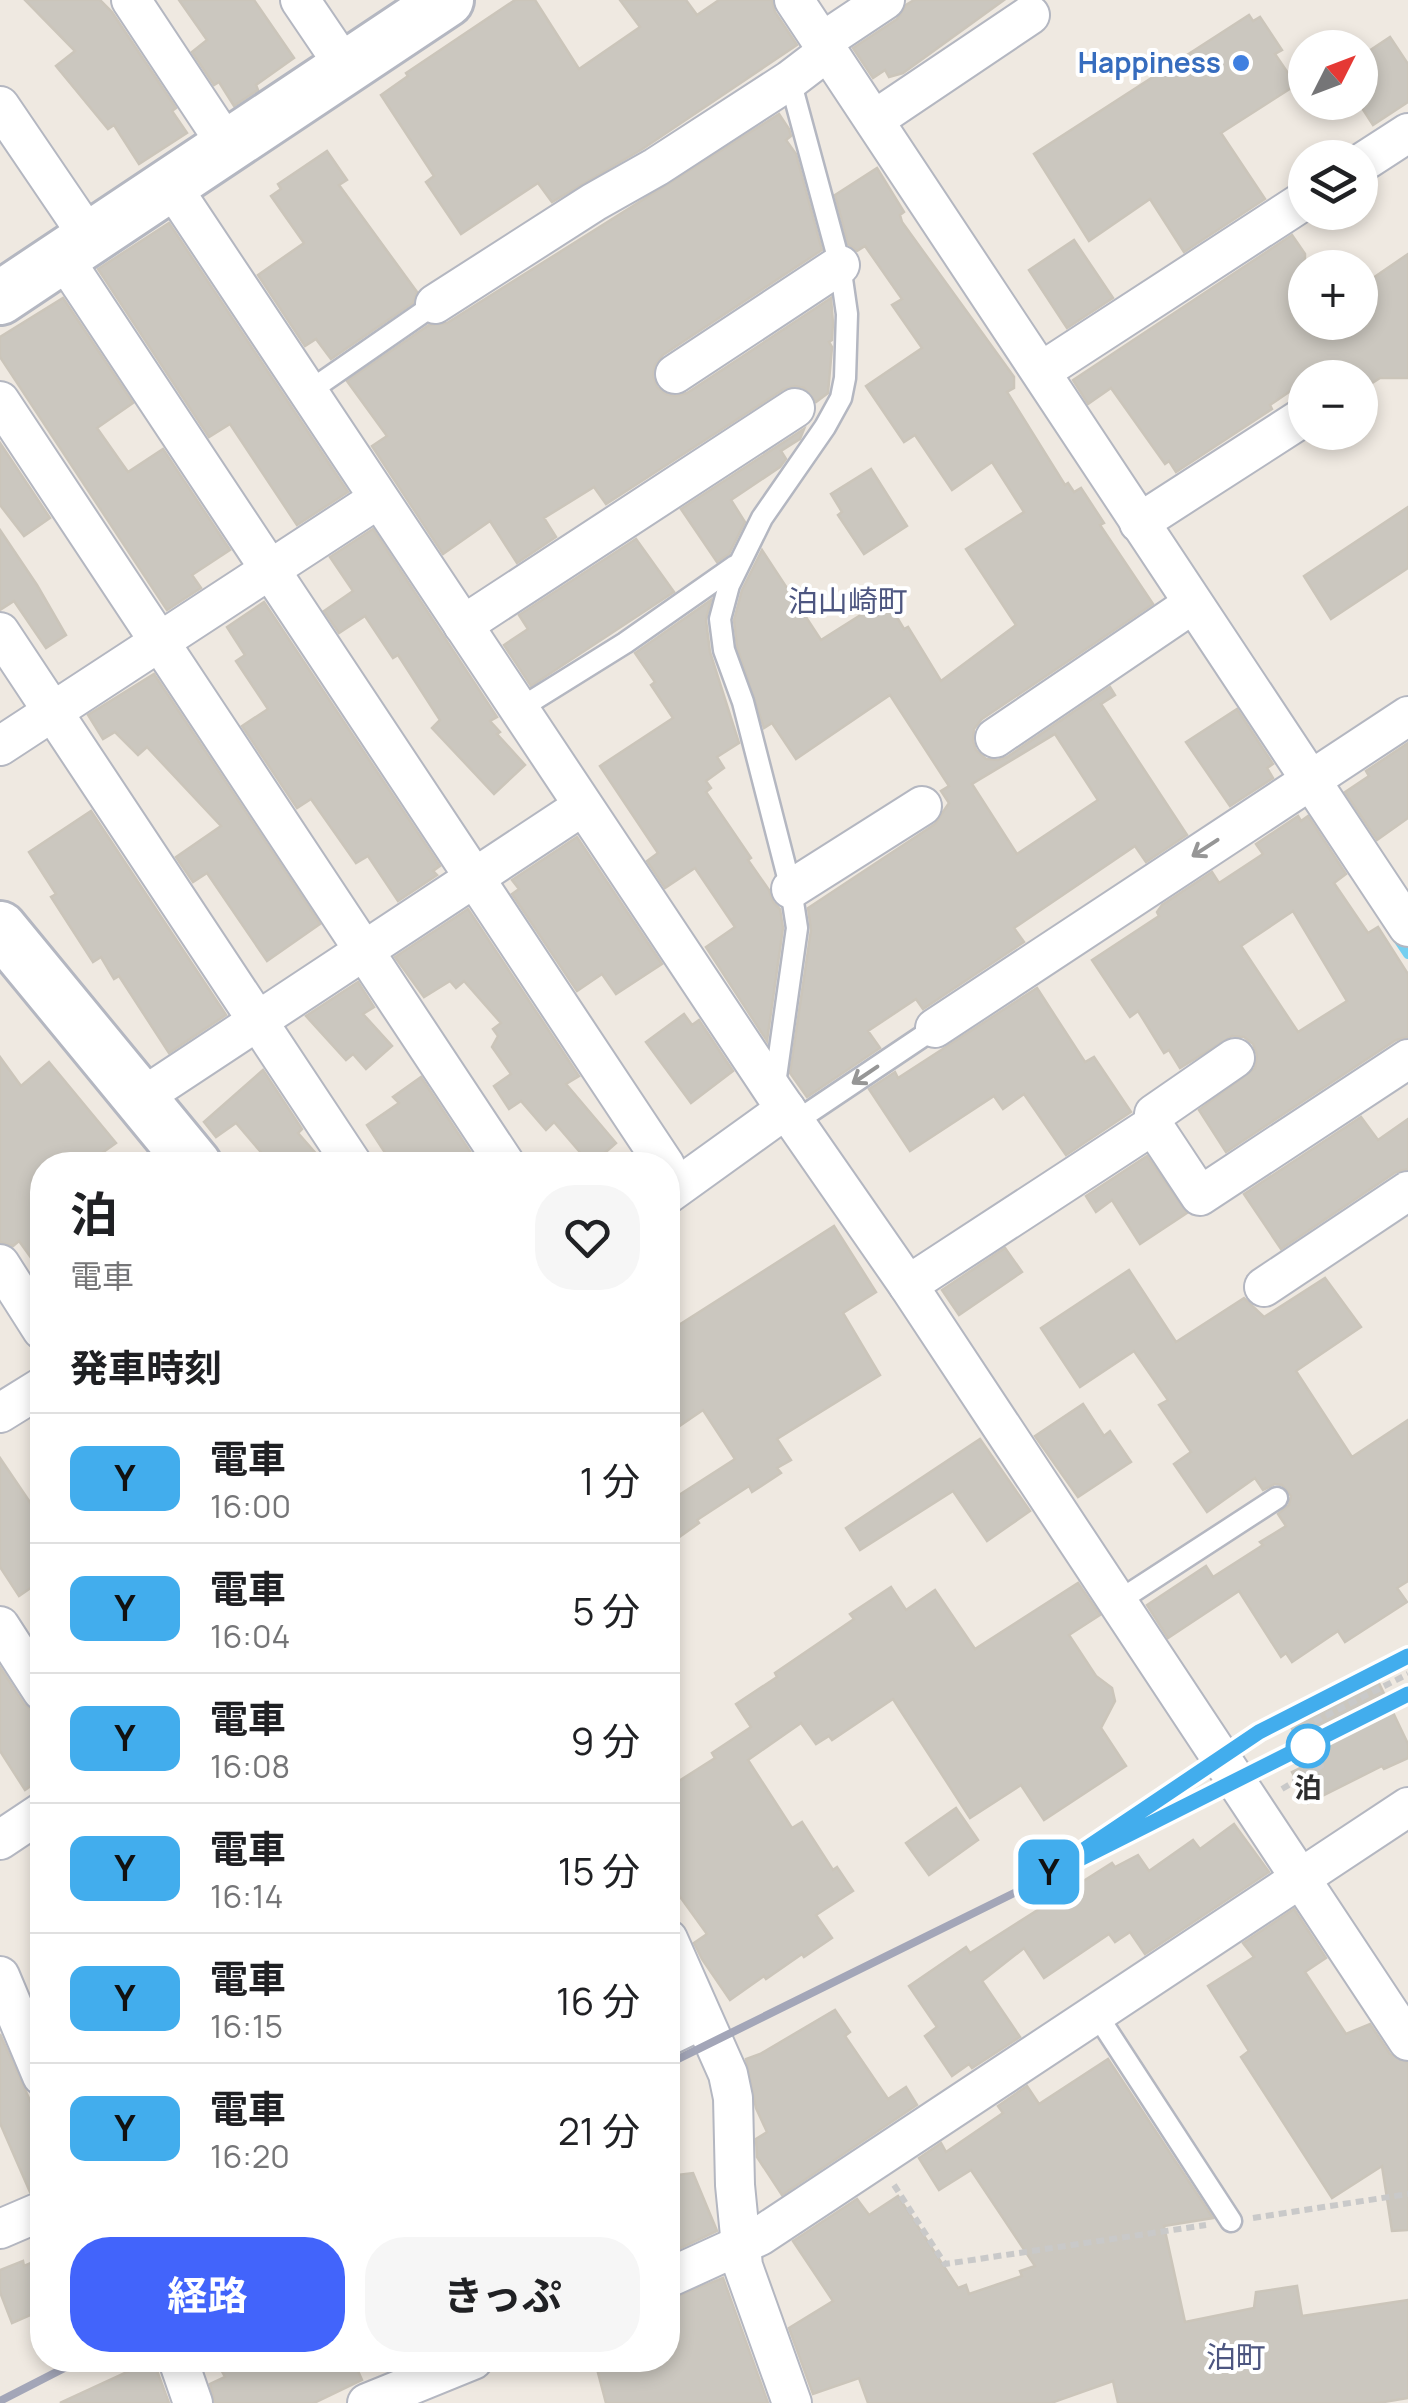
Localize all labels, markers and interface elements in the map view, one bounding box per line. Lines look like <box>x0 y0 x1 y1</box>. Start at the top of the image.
north arrow <box>1288 30 1378 120</box>
map controls <box>1288 30 1378 450</box>
place label: Happiness <box>1078 43 1221 81</box>
marker: Happiness <box>1230 52 1252 74</box>
button: layers <box>1288 140 1378 230</box>
button: + <box>1288 250 1378 340</box>
button: − <box>1288 360 1378 450</box>
district label: 泊山崎町 <box>788 580 908 621</box>
one-way arrow <box>1192 838 1220 859</box>
one-way arrow <box>852 1064 880 1085</box>
text: 泊 <box>70 1181 118 1246</box>
button: heart <box>535 1185 640 1290</box>
text: 電車 <box>70 1254 134 1298</box>
text: 発車時刻 <box>70 1341 222 1393</box>
text: 電車 <box>210 1432 286 1484</box>
text: Y <box>114 1454 136 1502</box>
text: 1 分 <box>580 1454 640 1506</box>
text: 16:00 <box>210 1484 291 1528</box>
text: 電車 <box>210 1562 286 1614</box>
text: Y <box>114 1584 136 1632</box>
text: 5 分 <box>572 1584 640 1636</box>
text: 16:04 <box>210 1614 290 1658</box>
text: 電車 <box>210 1692 286 1744</box>
text: Y <box>114 1714 136 1762</box>
text: 9 分 <box>571 1714 640 1766</box>
marker: 泊 <box>1287 1725 1329 1767</box>
text: 16:08 <box>210 1744 290 1788</box>
place label: 泊 <box>1294 1768 1322 1806</box>
text: 電車 <box>210 1822 286 1874</box>
line badge: Y <box>1016 1840 1082 1904</box>
text: Y <box>114 1844 136 1892</box>
text: 15 分 <box>558 1844 640 1896</box>
text: Y <box>1038 1848 1060 1896</box>
text: 16:14 <box>210 1874 283 1918</box>
text: 電車 <box>210 1952 286 2004</box>
text: Y <box>114 1974 136 2022</box>
text: 16 分 <box>556 1974 640 2026</box>
text: 16:15 <box>210 2004 283 2048</box>
text: 電車 <box>210 2082 286 2134</box>
text: Y <box>114 2104 136 2152</box>
text: 21 分 <box>558 2104 640 2156</box>
text: 16:20 <box>210 2134 290 2178</box>
button: 経路 <box>70 2237 345 2352</box>
button: きっぷ <box>365 2237 640 2352</box>
district label: 泊町 <box>1206 2336 1266 2377</box>

